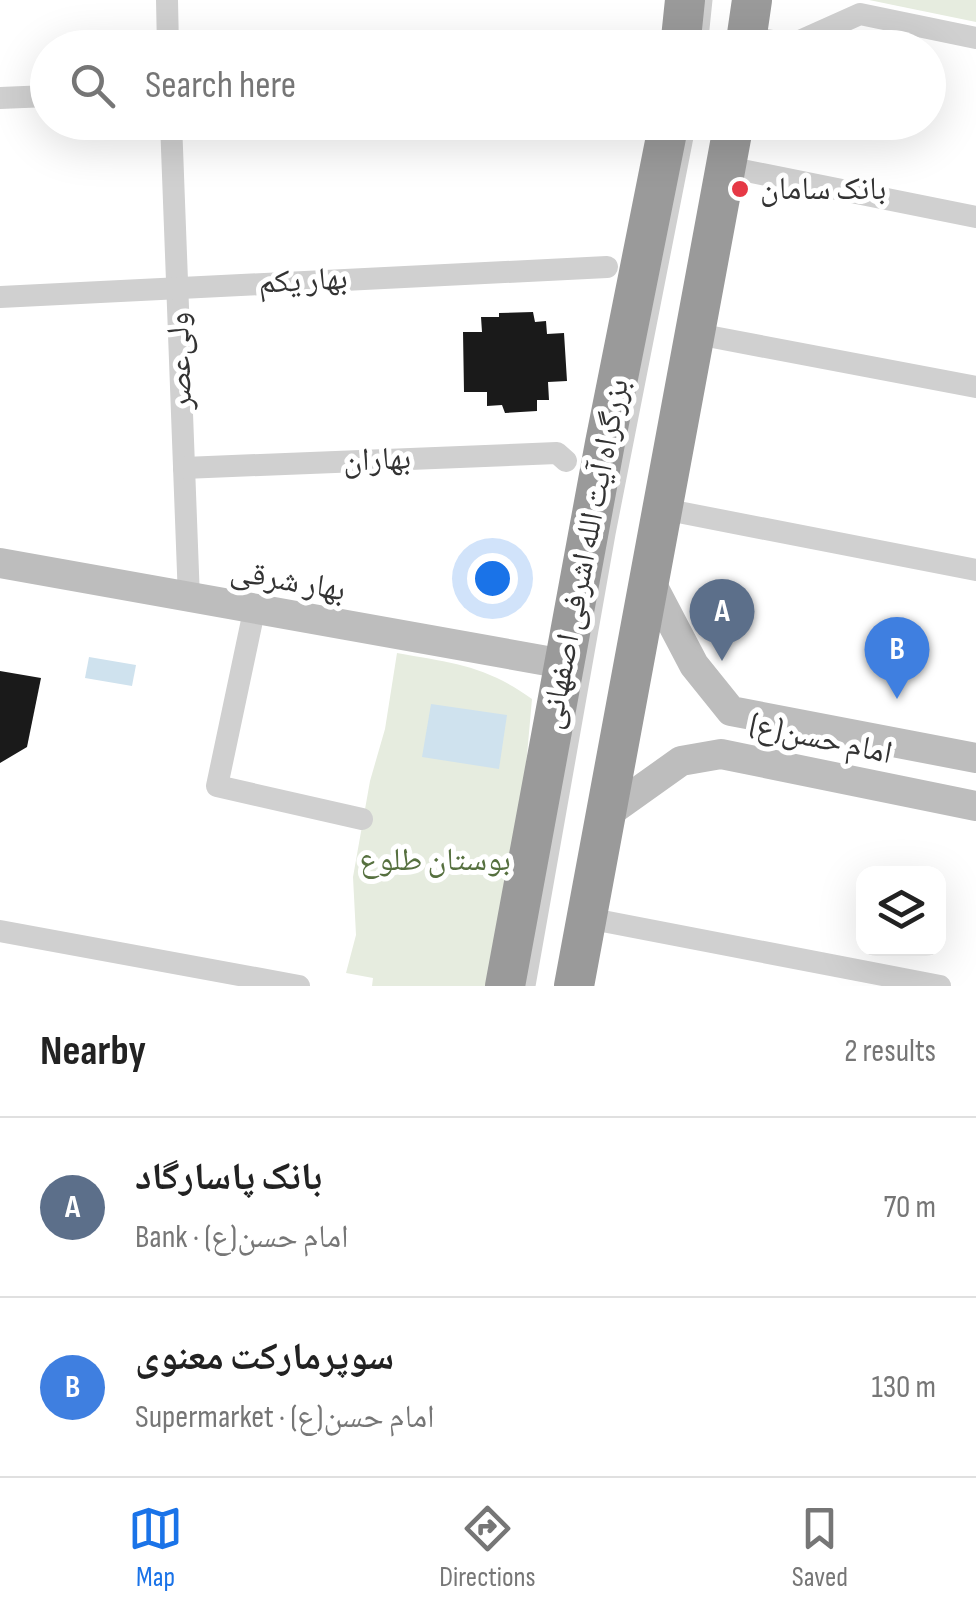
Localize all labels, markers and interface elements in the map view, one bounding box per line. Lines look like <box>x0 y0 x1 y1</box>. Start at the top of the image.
search box <box>30 30 946 140</box>
icon: search <box>65 58 120 113</box>
text: Search here <box>145 63 296 108</box>
place label: بانک سامان <box>760 170 886 209</box>
marker: بانک سامان <box>729 178 751 200</box>
street label: بهار یکم <box>257 259 349 303</box>
street label: ولی‌عصر <box>159 311 201 412</box>
street label: بزرگراه آیت الله اشرفی اصفهانی <box>532 376 638 732</box>
street label: بهاران <box>342 439 412 481</box>
street label: بهار شرقی <box>228 552 348 610</box>
your location <box>467 553 518 604</box>
pin: A <box>690 578 754 661</box>
pin: B <box>864 616 930 699</box>
street label: امام حسن(ع) <box>746 705 896 773</box>
park label: بوستان طلوع <box>359 841 511 880</box>
map controls <box>856 866 946 956</box>
button: layers <box>856 866 946 956</box>
text: Nearby <box>40 1026 146 1077</box>
text: 2 results <box>844 1032 936 1071</box>
text: بانک پاسارگاد <box>135 1155 322 1200</box>
text: A <box>65 1188 80 1227</box>
text: 70 m <box>883 1188 936 1227</box>
text: Bank · امام حسن(ع) <box>135 1218 349 1257</box>
text: سوپرمارکت معنوی <box>135 1335 394 1380</box>
text: B <box>65 1368 80 1407</box>
text: 130 m <box>871 1368 936 1407</box>
text: Supermarket · امام حسن(ع) <box>135 1398 435 1437</box>
tab: Map <box>128 1501 183 1594</box>
tab: Directions <box>439 1501 536 1594</box>
tab: Saved <box>792 1501 848 1594</box>

